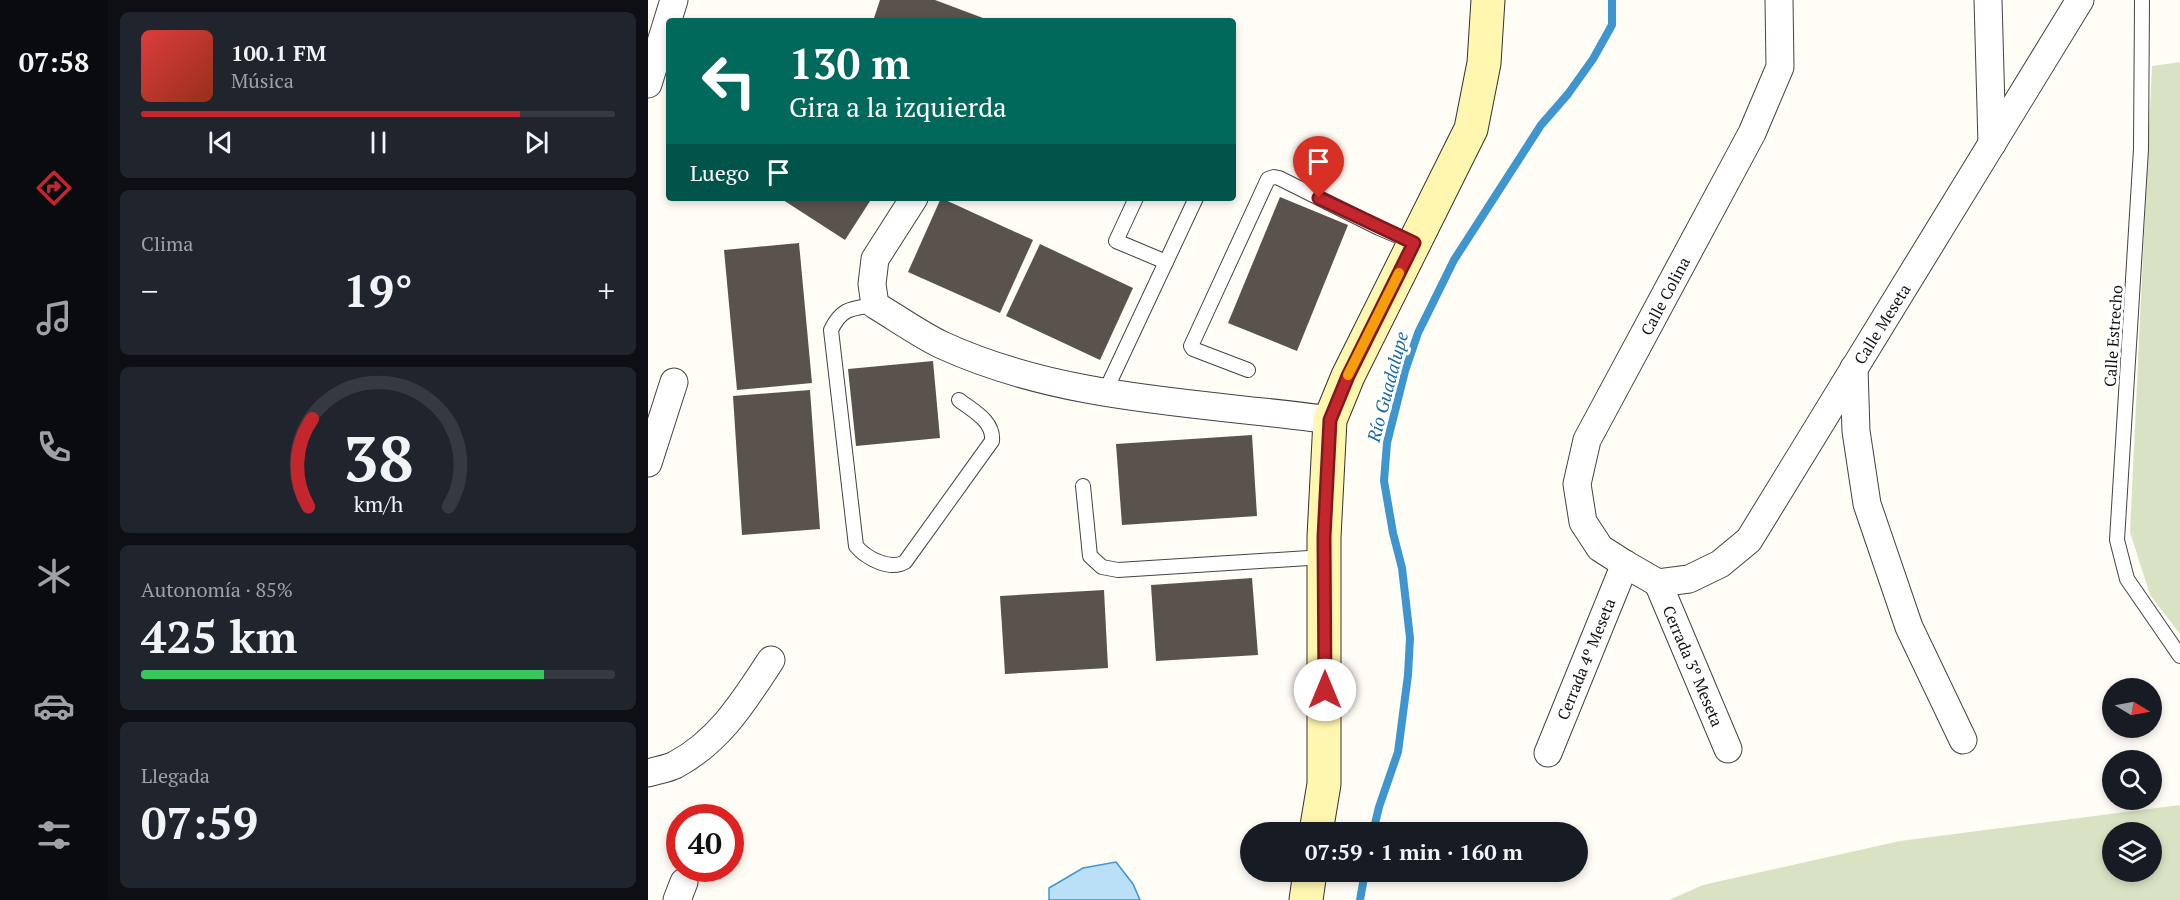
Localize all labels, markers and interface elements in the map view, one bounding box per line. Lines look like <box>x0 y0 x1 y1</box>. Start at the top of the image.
text: 130 m <box>789 35 910 91</box>
text: 100.1 FM <box>231 38 326 67</box>
icon: left <box>690 42 768 120</box>
text: 07:58 <box>19 44 89 80</box>
text: Música <box>231 67 294 94</box>
text: Gira a la izquierda <box>789 89 1007 125</box>
icon: previous <box>204 126 237 159</box>
icon: pause <box>362 126 395 159</box>
icon: next <box>520 126 553 159</box>
pin <box>1293 136 1344 198</box>
icon: arrive <box>1302 145 1335 178</box>
icon: arrive <box>762 156 795 189</box>
text: Luego <box>690 158 750 187</box>
icon: directions <box>33 167 75 209</box>
text: Clima <box>141 230 193 257</box>
street label: Calle Colina <box>1635 253 1695 339</box>
text: 19° <box>343 260 413 320</box>
text: − <box>141 269 159 312</box>
text: + <box>597 269 615 312</box>
street label: Calle Meseta <box>1849 280 1915 368</box>
street label: Calle Estrecho <box>2098 284 2128 388</box>
icon: music <box>33 297 75 339</box>
water label: Río Guadalupe <box>1361 329 1413 446</box>
text: 38 <box>343 416 413 499</box>
icon: phone <box>33 426 75 468</box>
text: km/h <box>353 490 403 518</box>
icon: climate <box>33 555 75 597</box>
text: Autonomía · 85% <box>141 576 293 603</box>
street label: Cerrada 4º Meseta <box>1552 595 1620 723</box>
street label: Cerrada 3º Meseta <box>1658 602 1728 730</box>
text: 425 km <box>141 606 297 666</box>
position arrow <box>1293 658 1357 722</box>
north arrow <box>2102 678 2162 738</box>
map controls <box>2102 678 2162 882</box>
icon: car <box>33 685 75 727</box>
button: search <box>2102 750 2162 810</box>
text: Llegada <box>141 762 210 789</box>
text: 07:59 <box>141 792 258 852</box>
speed limit sign: 40 <box>666 804 744 882</box>
icon: filters <box>33 814 75 856</box>
button: layers <box>2102 822 2162 882</box>
text: 07:59 · 1 min · 160 m <box>1305 837 1523 866</box>

